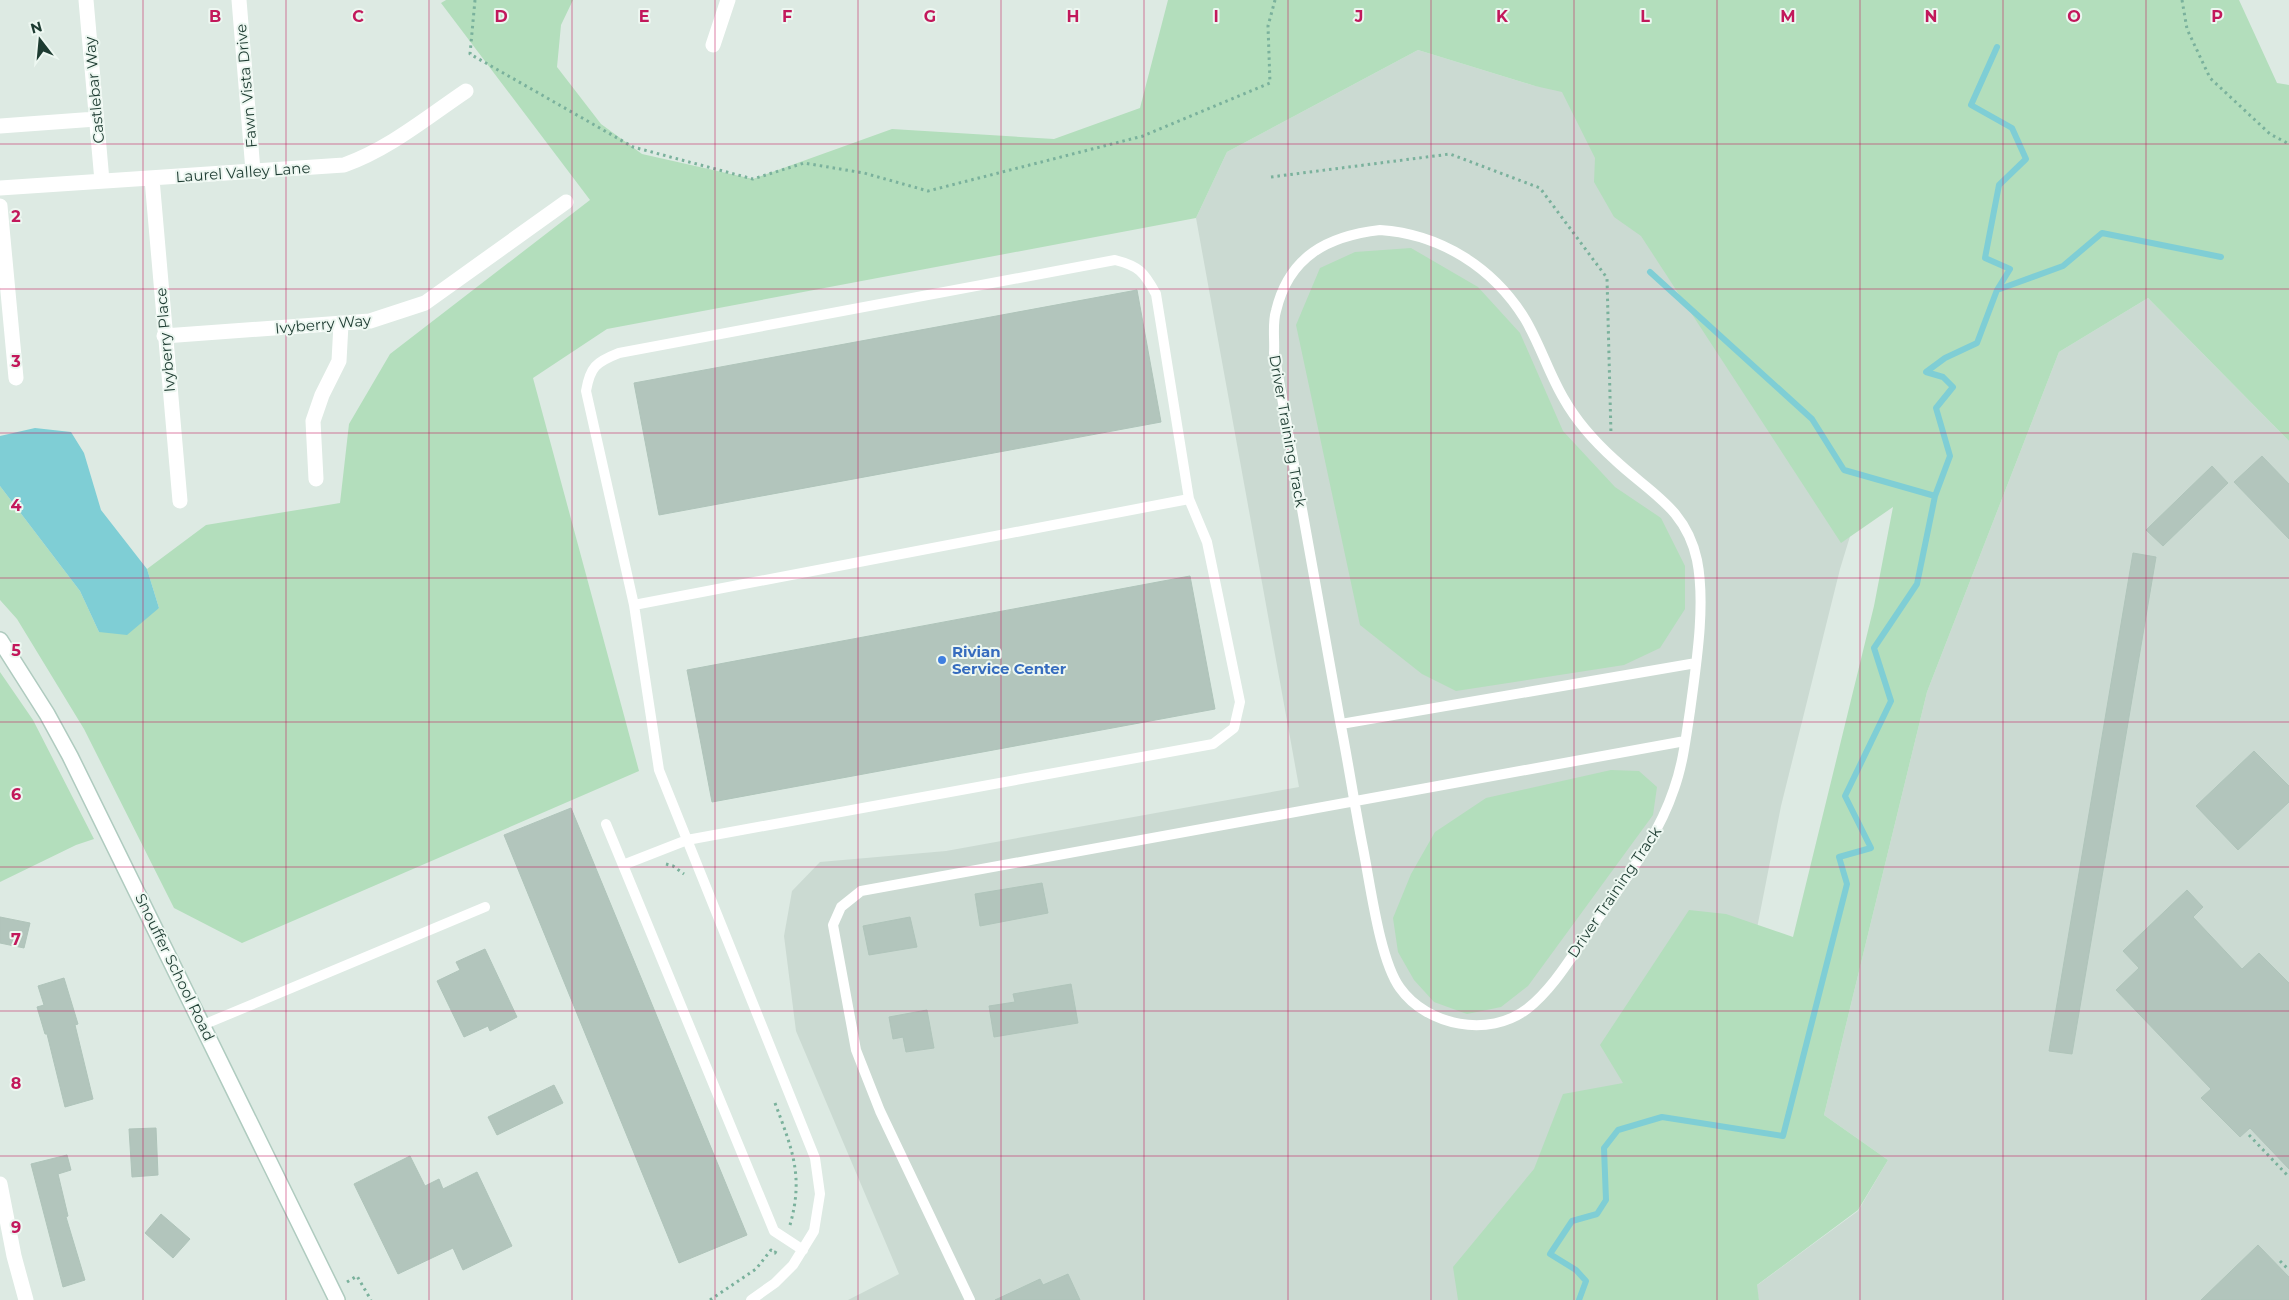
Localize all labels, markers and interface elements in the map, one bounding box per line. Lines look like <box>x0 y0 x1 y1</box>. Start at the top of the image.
text: B <box>209 7 221 26</box>
text: C <box>352 7 364 26</box>
text: D <box>494 7 508 26</box>
text: E <box>639 7 649 26</box>
text: F <box>782 7 792 26</box>
text: G <box>924 7 936 26</box>
text: H <box>1067 7 1079 26</box>
text: I <box>1213 7 1219 26</box>
text: J <box>1354 7 1363 26</box>
text: K <box>1496 7 1509 26</box>
text: L <box>1640 7 1650 26</box>
text: M <box>1780 7 1796 26</box>
text: N <box>1925 7 1937 26</box>
text: O <box>2067 7 2081 26</box>
text: P <box>2211 7 2223 26</box>
north arrow <box>15 15 65 65</box>
text: N <box>28 17 44 38</box>
street label: Fawn Vista Drive <box>231 23 261 149</box>
street label: Castlebar Way <box>80 35 108 144</box>
street label: Laurel Valley Lane <box>175 158 311 186</box>
text: 2 <box>11 207 21 226</box>
street label: Ivyberry Place <box>151 287 179 393</box>
street label: Ivyberry Way <box>274 310 373 338</box>
text: 3 <box>10 352 21 371</box>
street label: Driver Training Track <box>1265 353 1311 509</box>
text: 4 <box>10 496 22 515</box>
text: 5 <box>11 641 21 660</box>
place label: Rivian Service Center <box>952 642 1067 678</box>
marker: Rivian Service Center <box>936 654 948 666</box>
text: 6 <box>11 785 21 804</box>
street label: Driver Training Track <box>1563 823 1665 961</box>
street label: Snouffer School Road <box>131 890 219 1044</box>
text: 7 <box>11 930 21 949</box>
text: 8 <box>11 1074 21 1093</box>
text: 9 <box>11 1218 21 1237</box>

